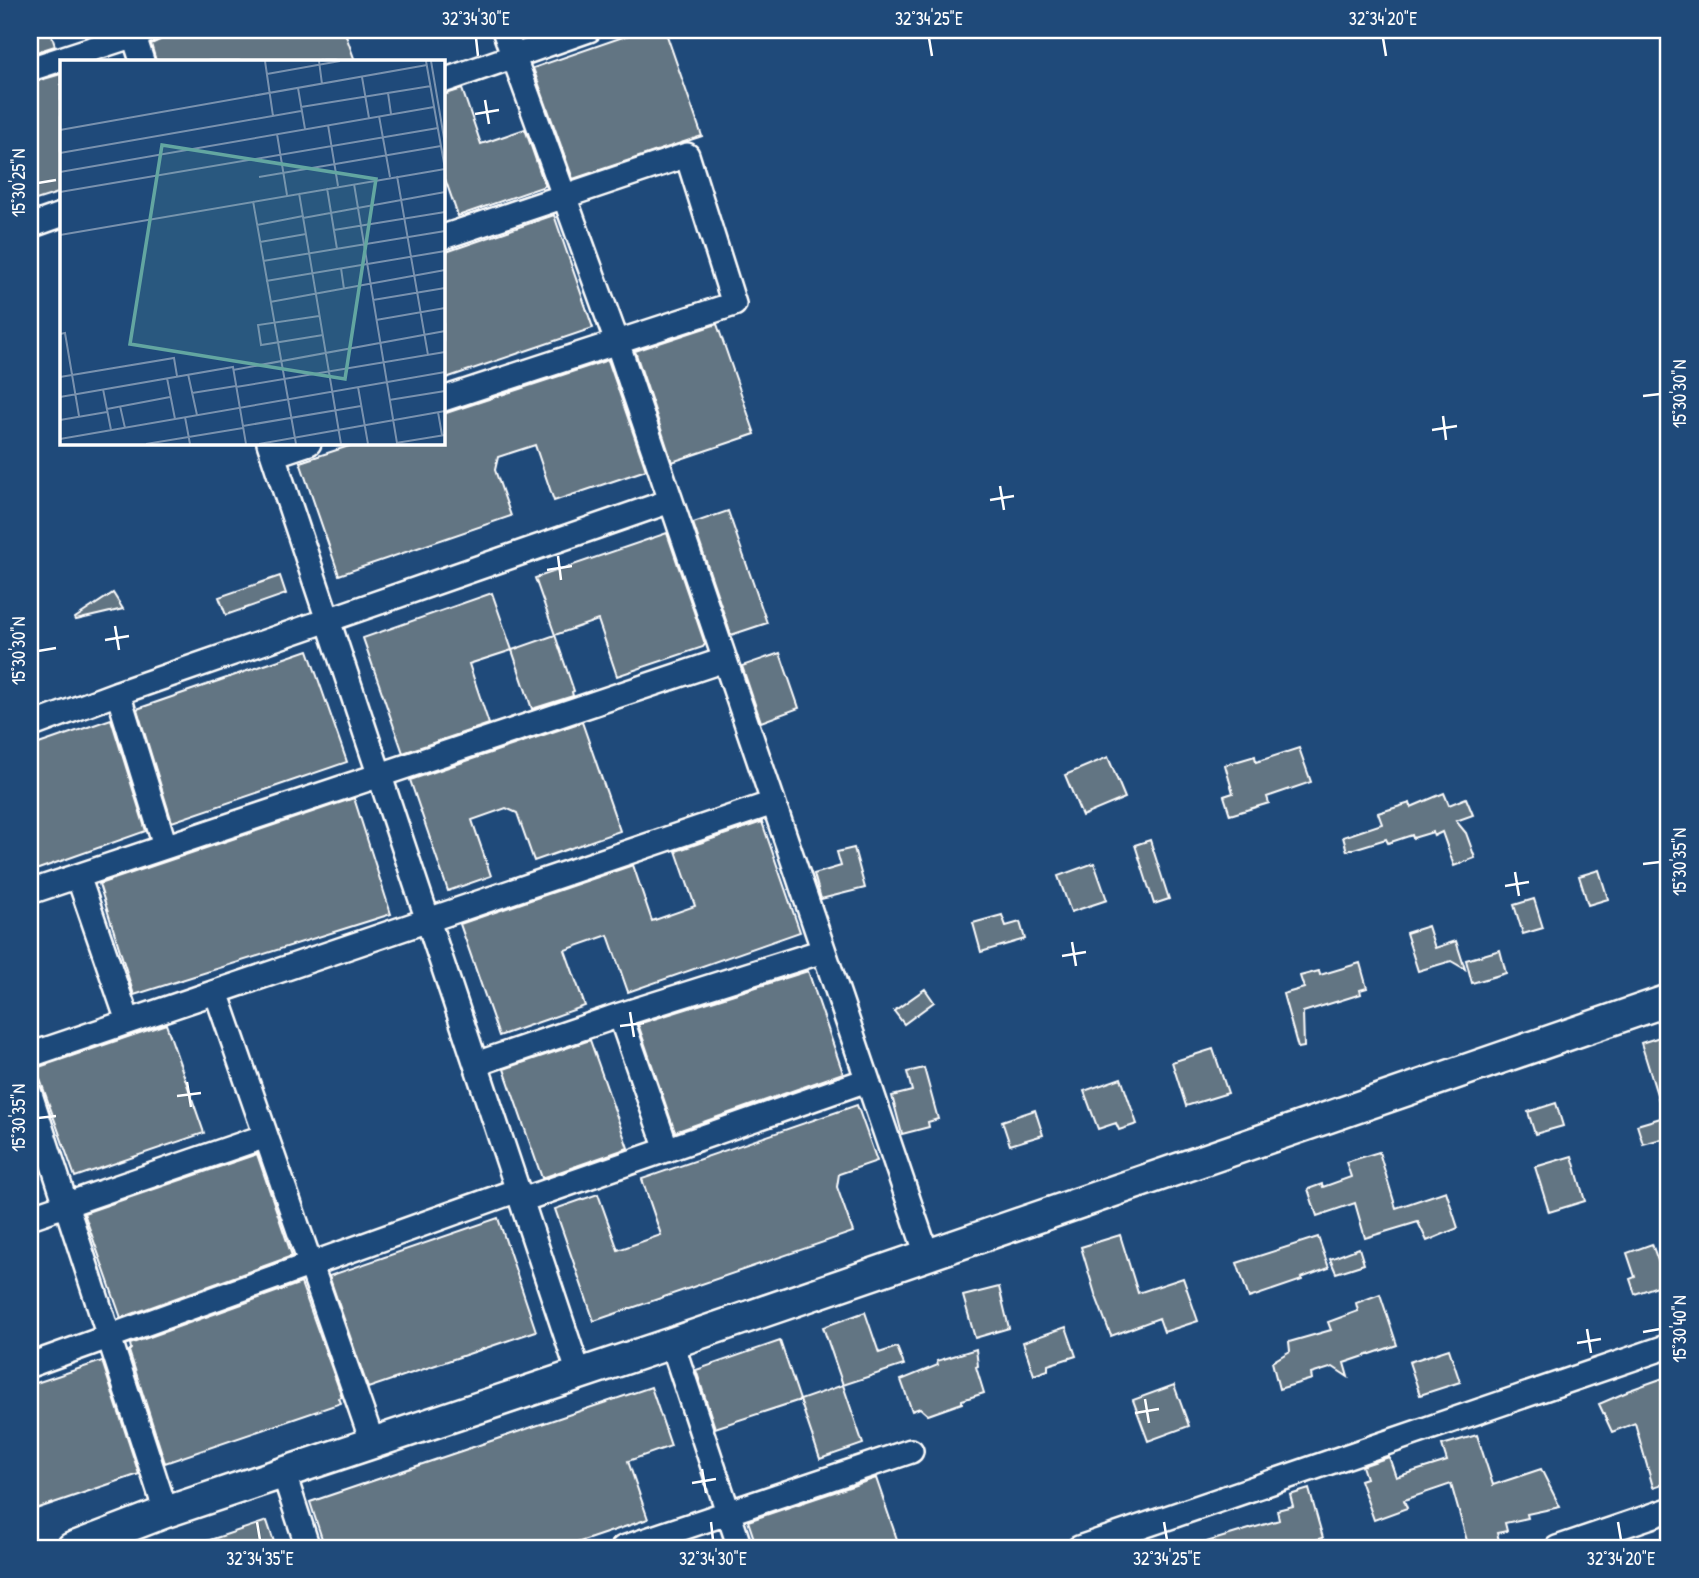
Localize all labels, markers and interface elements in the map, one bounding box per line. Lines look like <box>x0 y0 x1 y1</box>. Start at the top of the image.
text: 32°34'30"E <box>442 6 510 31</box>
text: 32°34'25"E <box>895 6 963 31</box>
text: 32°34'20"E <box>1349 6 1417 31</box>
inset map <box>60 60 444 444</box>
text: 15°30'25"N <box>6 149 31 217</box>
text: 15°30'30"N <box>1667 360 1692 428</box>
text: 15°30'30"N <box>6 617 31 685</box>
text: 15°30'35"N <box>1667 828 1692 896</box>
text: 15°30'35"N <box>6 1084 31 1152</box>
text: 15°30'40"N <box>1667 1295 1692 1363</box>
text: 32°34'35"E <box>226 1546 294 1571</box>
text: 32°34'30"E <box>679 1546 747 1571</box>
text: 32°34'25"E <box>1133 1546 1201 1571</box>
text: 32°34'20"E <box>1587 1546 1655 1571</box>

